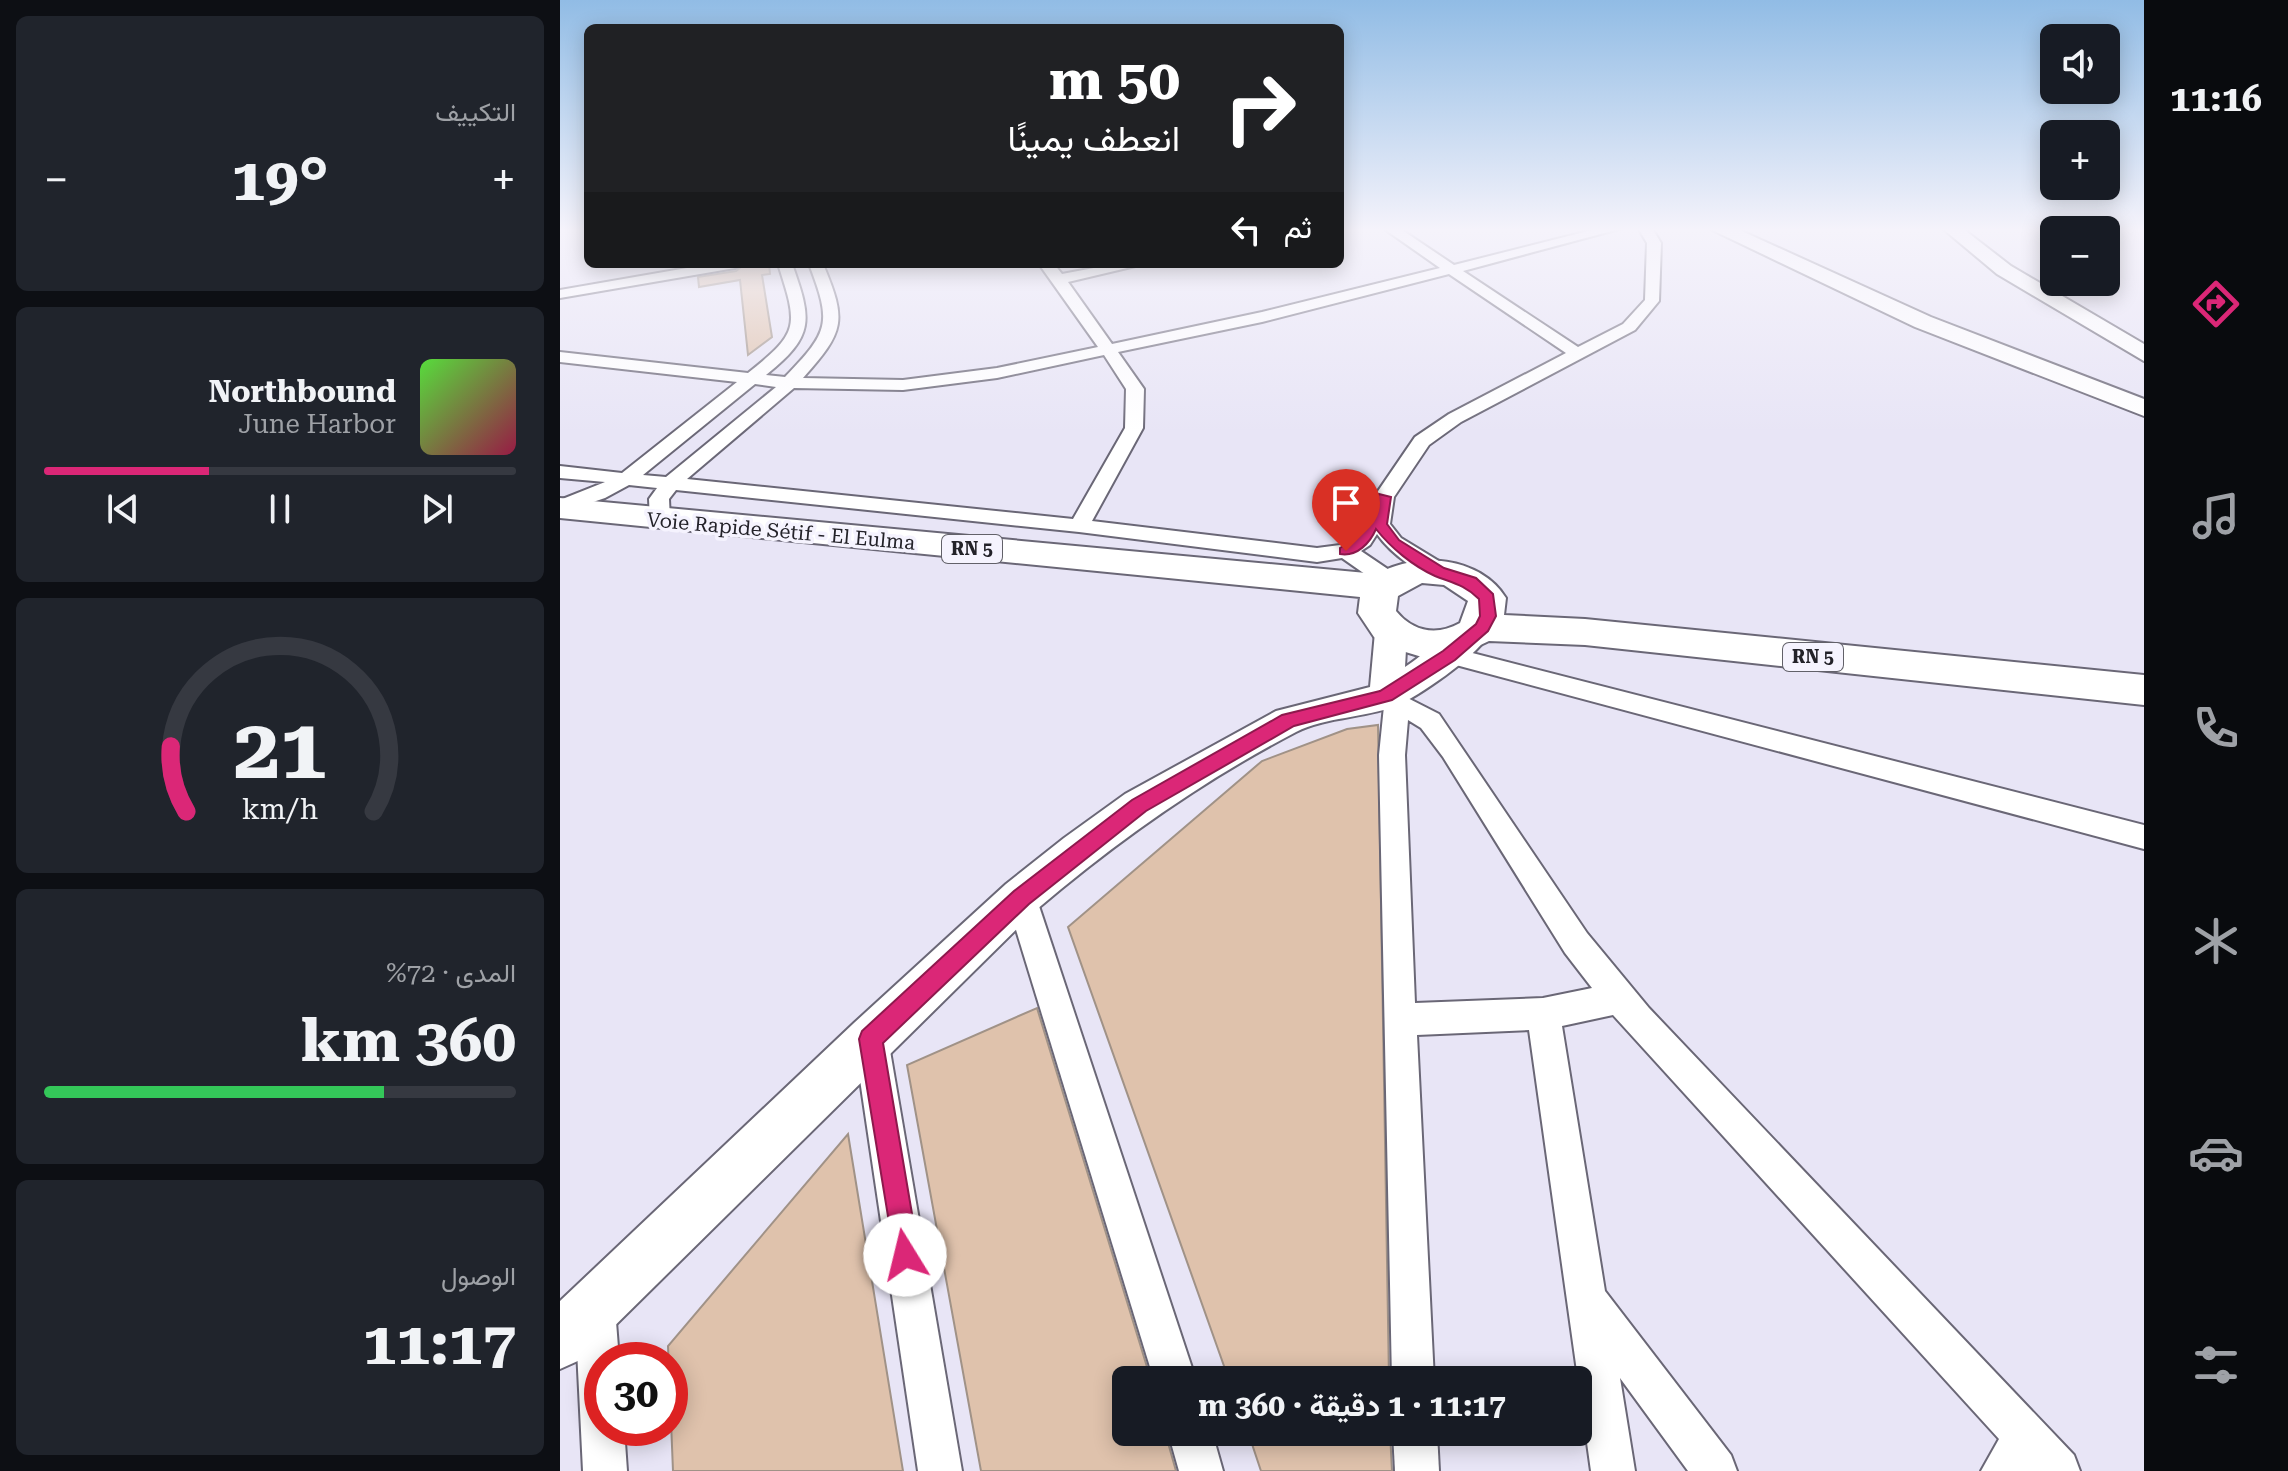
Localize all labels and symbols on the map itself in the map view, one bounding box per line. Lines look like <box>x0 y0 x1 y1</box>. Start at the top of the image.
pin <box>1312 469 1380 551</box>
street label: Voie Rapide Sétif - El Eulma <box>646 507 916 555</box>
road number: RN 5 <box>942 535 1002 563</box>
road number: RN 5 <box>1783 643 1843 671</box>
position arrow <box>863 1213 947 1297</box>
speed limit sign: 30 <box>584 1342 688 1446</box>

